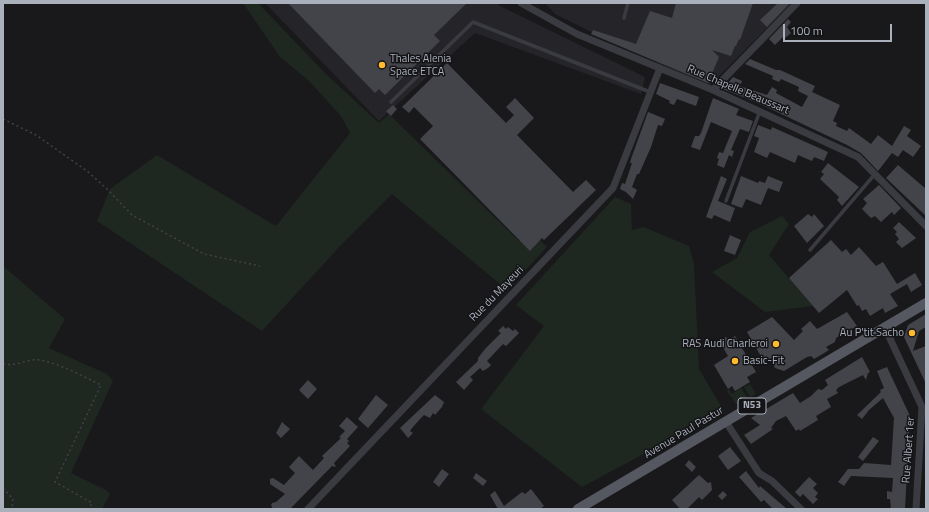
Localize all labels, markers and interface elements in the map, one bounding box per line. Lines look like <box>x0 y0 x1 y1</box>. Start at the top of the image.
scale bar <box>785 16 894 42</box>
text: 100 m <box>790 21 823 40</box>
place label: Thales Alenia Space ETCA <box>390 52 451 78</box>
marker: Thales Alenia Space ETCA <box>377 60 387 70</box>
street label: Rue Chapelle Beaussart <box>685 63 791 117</box>
street label: Rue du Mayeuri <box>467 263 527 325</box>
place label: Au P'tit Sacho <box>840 326 904 340</box>
marker: Au P'tit Sacho <box>907 328 917 338</box>
place label: RAS Audi Charleroi <box>682 337 768 351</box>
marker: RAS Audi Charleroi <box>771 339 781 349</box>
place label: Basic-Fit <box>743 354 784 368</box>
marker: Basic-Fit <box>730 356 740 366</box>
road number: N53 <box>738 398 766 414</box>
street label: Avenue Paul Pastur <box>642 404 726 462</box>
street label: Rue Albert 1er <box>900 416 918 484</box>

